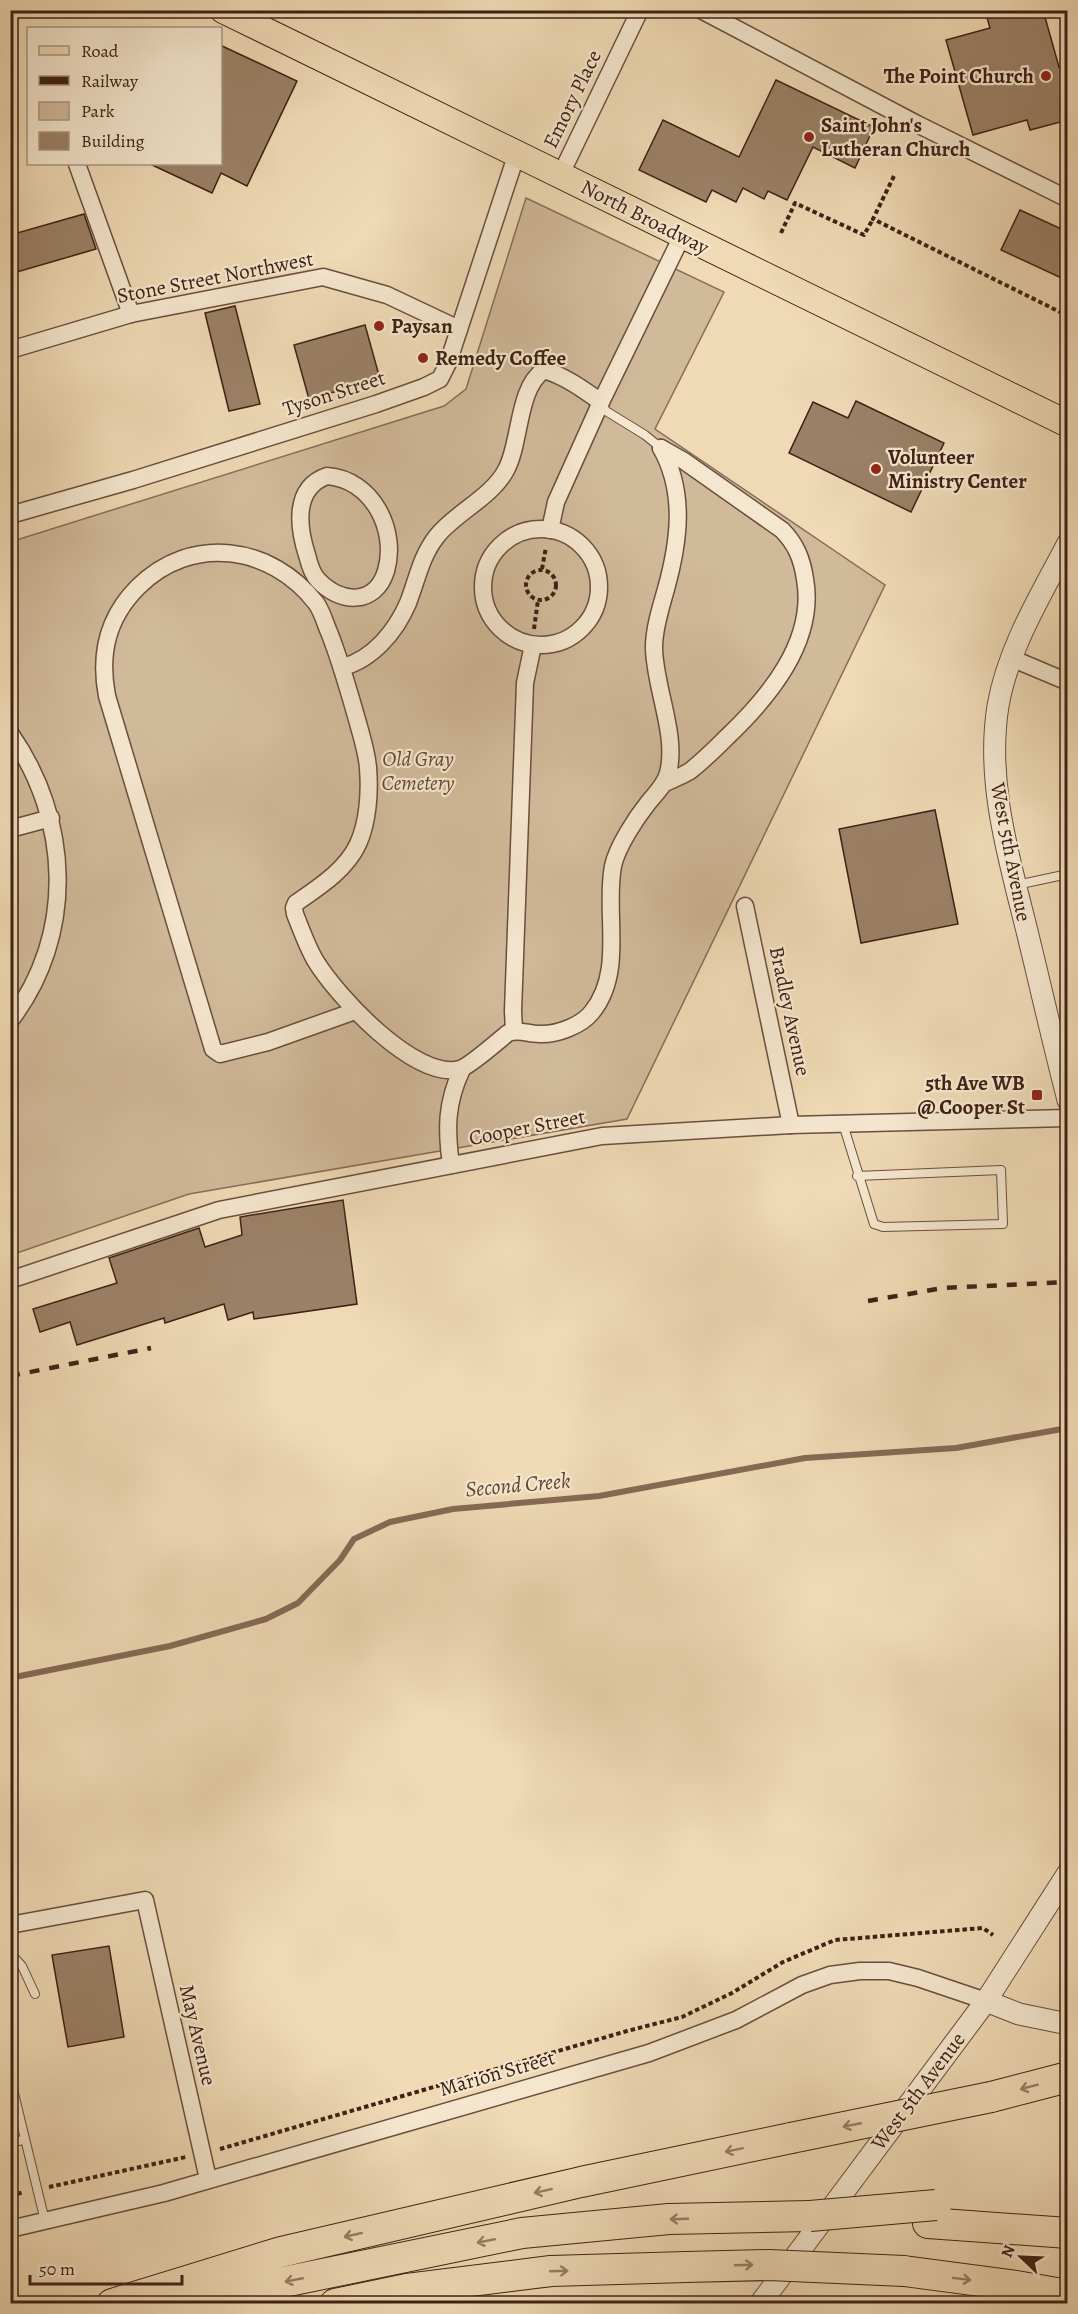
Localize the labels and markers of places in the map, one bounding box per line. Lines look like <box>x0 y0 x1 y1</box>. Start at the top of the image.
place label: The Point Church <box>884 62 1034 90</box>
marker: The Point Church <box>1039 69 1053 83</box>
place label: Saint John's Lutheran Church <box>821 111 970 163</box>
marker: Saint John's Lutheran Church <box>802 130 816 144</box>
place label: Paysan <box>391 312 453 340</box>
marker: Paysan <box>372 319 386 333</box>
place label: Remedy Coffee <box>435 344 566 372</box>
marker: Remedy Coffee <box>416 351 430 365</box>
place label: Volunteer Ministry Center <box>887 443 1027 495</box>
marker: Volunteer Ministry Center <box>869 462 883 476</box>
place label: 5th Ave WB @ Cooper St <box>917 1069 1025 1121</box>
marker: 5th Ave WB @ Cooper St <box>1030 1088 1044 1102</box>

